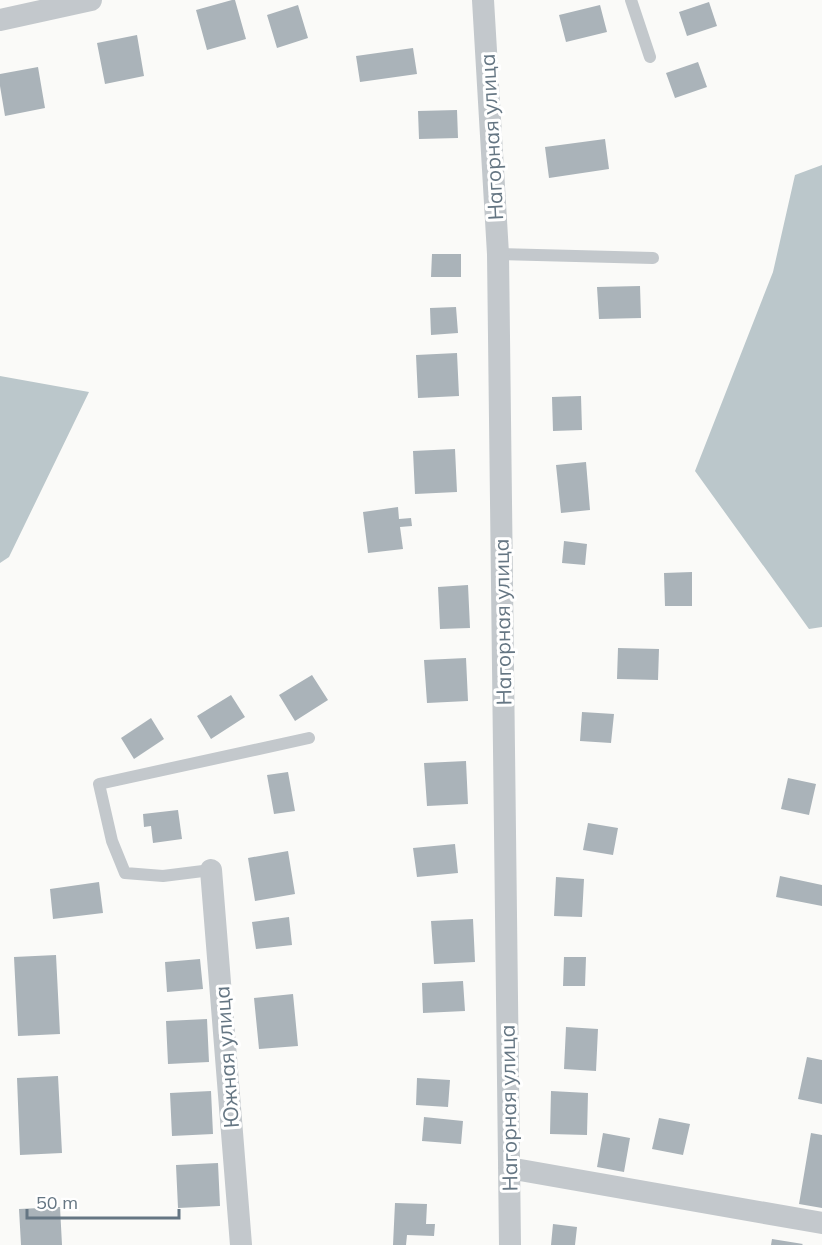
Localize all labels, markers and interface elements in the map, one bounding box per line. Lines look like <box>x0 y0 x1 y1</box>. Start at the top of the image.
street label: Нагорная улица <box>474 53 508 221</box>
street label: Нагорная улица <box>488 538 516 706</box>
street label: Южная улица <box>208 985 244 1129</box>
street label: Нагорная улица <box>494 1024 522 1192</box>
scale bar <box>27 1182 178 1220</box>
text: 50 m <box>36 1191 78 1214</box>

